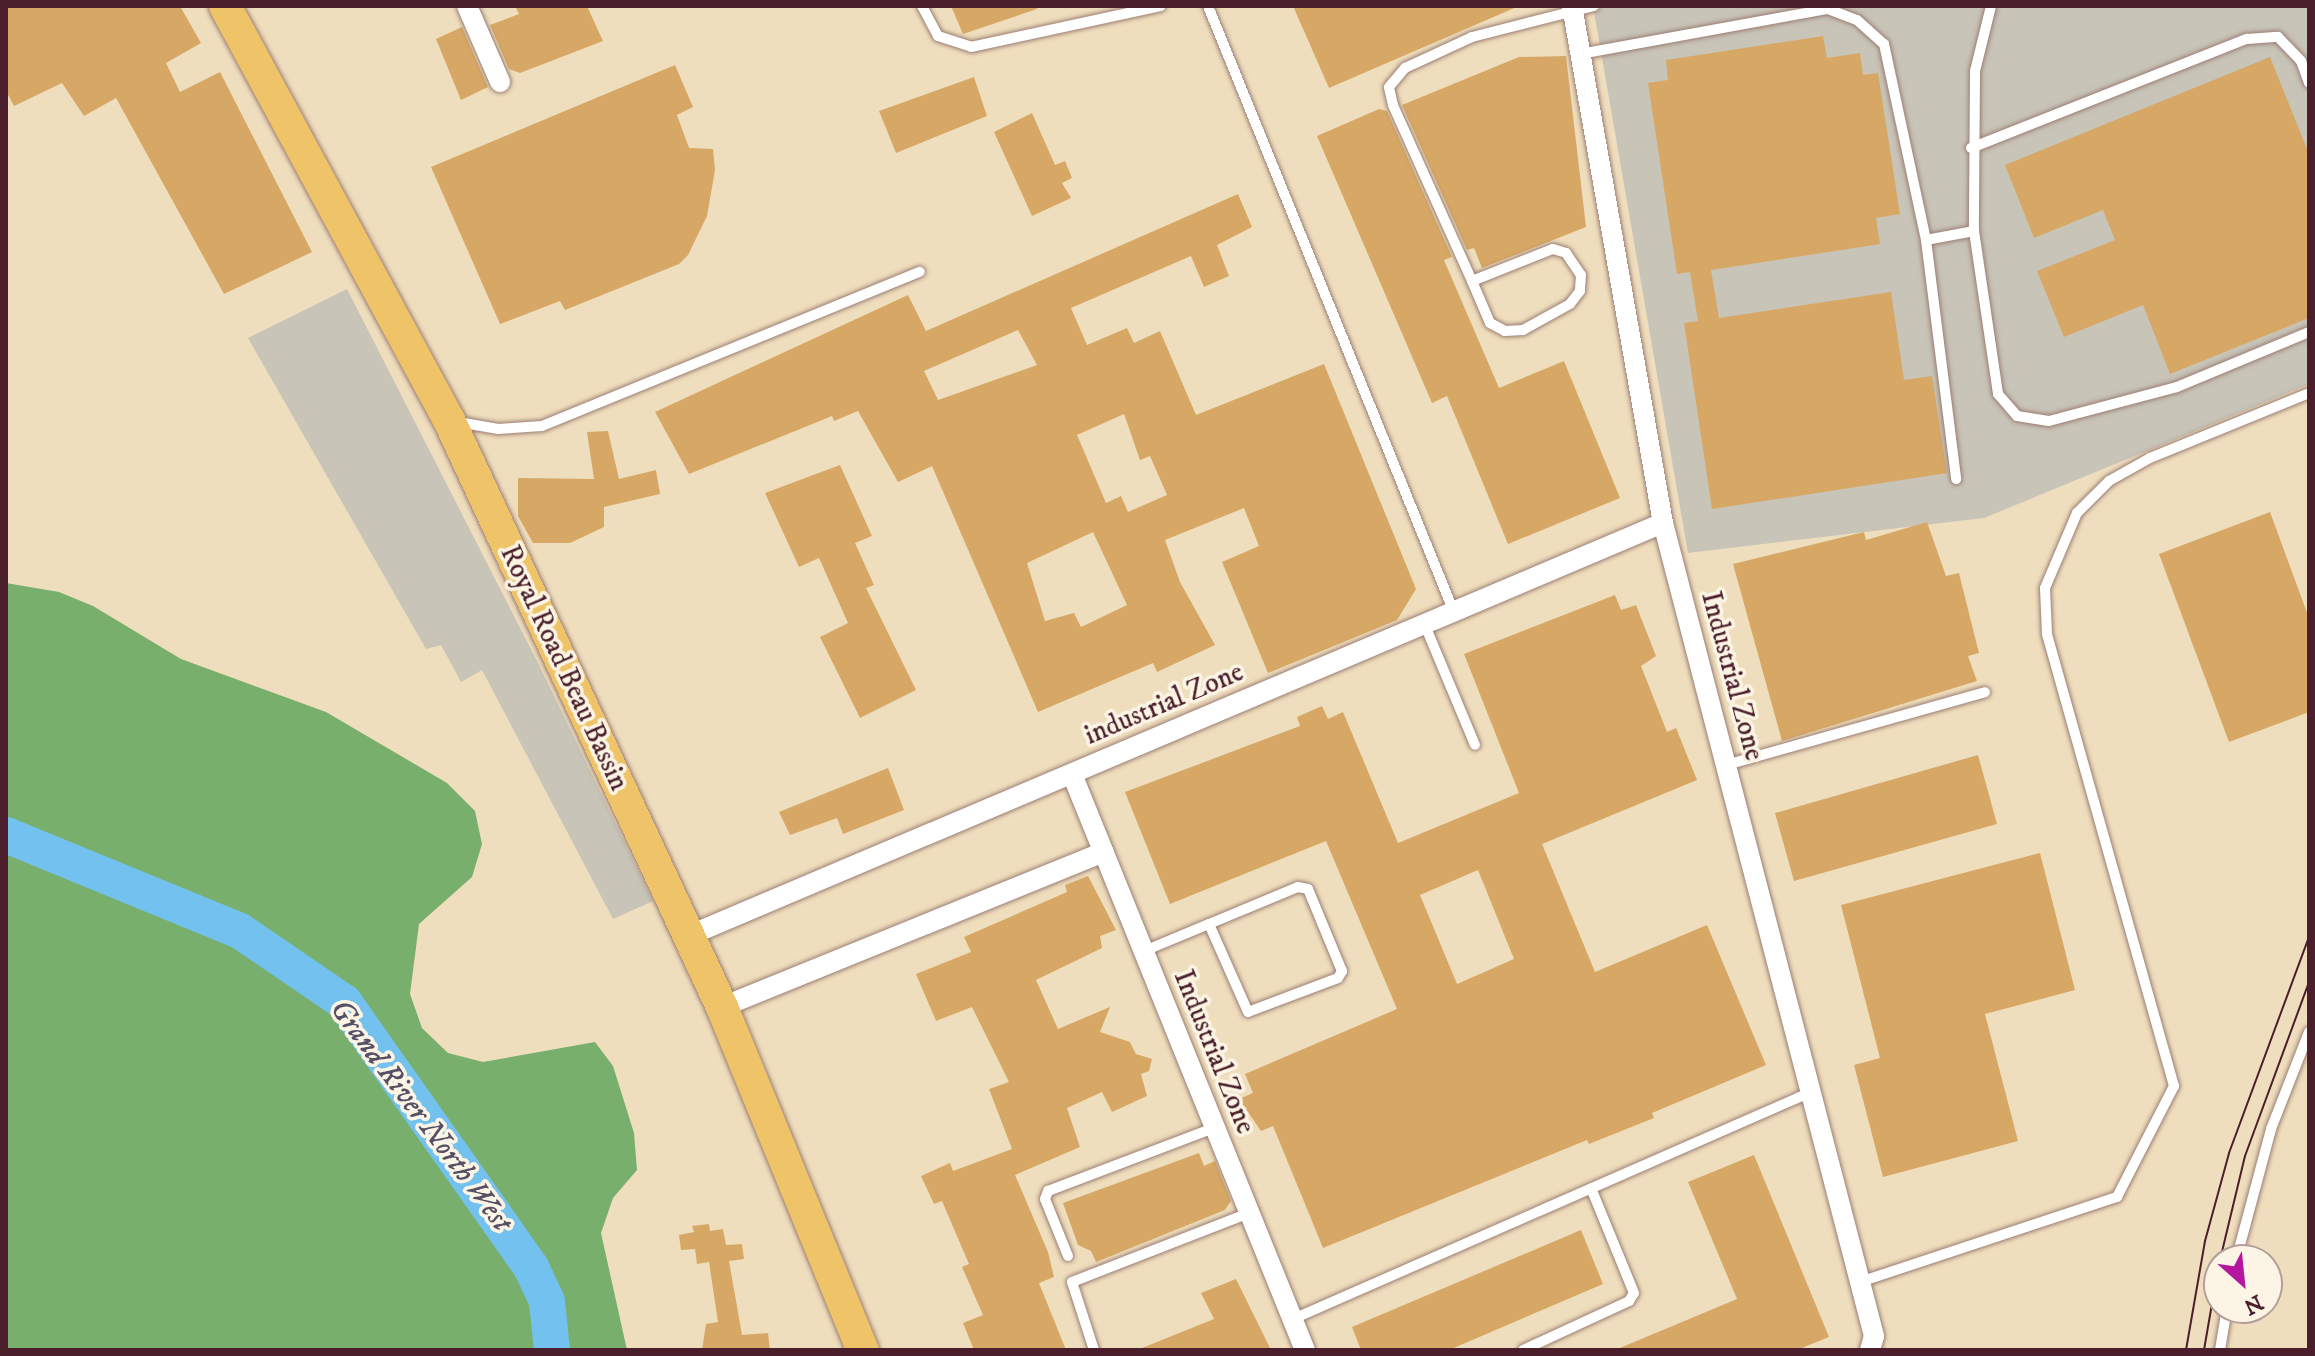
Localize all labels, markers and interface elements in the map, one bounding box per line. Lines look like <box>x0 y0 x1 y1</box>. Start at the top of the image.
street label: Royal Road Beau Bassin <box>492 540 636 796</box>
street label: Industrial Zone <box>1693 588 1771 764</box>
street label: industrial Zone <box>1080 655 1248 753</box>
street label: Industrial Zone <box>1166 965 1262 1139</box>
water label: Grand River North West <box>321 993 519 1239</box>
north arrow <box>2203 1244 2283 1324</box>
text: N <box>2239 1288 2267 1320</box>

